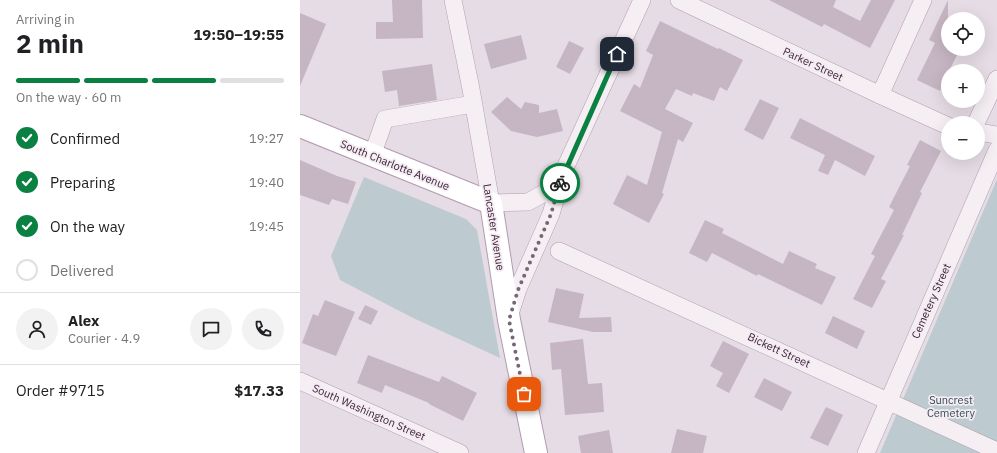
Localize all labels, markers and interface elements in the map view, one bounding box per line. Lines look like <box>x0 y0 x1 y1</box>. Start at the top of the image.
text: Arriving in <box>16 11 75 28</box>
map controls <box>941 12 985 160</box>
button: locate <box>941 12 985 56</box>
text: 19:50–19:55 <box>193 25 284 44</box>
text: 2 min <box>16 26 84 60</box>
pin <box>600 37 634 71</box>
icon: home <box>606 43 628 65</box>
street label: Parker Street <box>781 44 846 84</box>
button: + <box>941 64 985 108</box>
text: On the way · 60 m <box>16 89 121 106</box>
button: − <box>941 116 985 160</box>
icon: check <box>16 127 38 149</box>
text: Confirmed <box>50 129 120 148</box>
text: 19:27 <box>249 130 284 147</box>
street label: South Charlotte Avenue <box>338 137 452 193</box>
courier <box>540 163 580 203</box>
icon: check <box>16 171 38 193</box>
icon: bike <box>549 172 571 194</box>
text: Preparing <box>50 173 115 192</box>
text: 19:40 <box>249 174 284 191</box>
street label: Lancaster Avenue <box>480 183 508 271</box>
icon: check <box>16 215 38 237</box>
text: On the way <box>50 217 125 236</box>
text: 19:45 <box>249 218 284 235</box>
text: Delivered <box>50 261 114 280</box>
street label: Cemetery Street <box>908 261 954 341</box>
button: person <box>16 308 58 350</box>
button: chat <box>190 308 232 350</box>
button: phone <box>242 308 284 350</box>
text: Alex <box>68 311 99 330</box>
street label: Bickett Street <box>745 329 813 371</box>
text: Courier · 4.9 <box>68 330 140 347</box>
pin <box>507 377 541 411</box>
text: Order #9715 <box>16 381 105 400</box>
text: $17.33 <box>234 381 284 400</box>
street label: South Washington Street <box>310 381 428 443</box>
icon: bag <box>513 383 535 405</box>
park label: Suncrest Cemetery <box>927 393 976 420</box>

